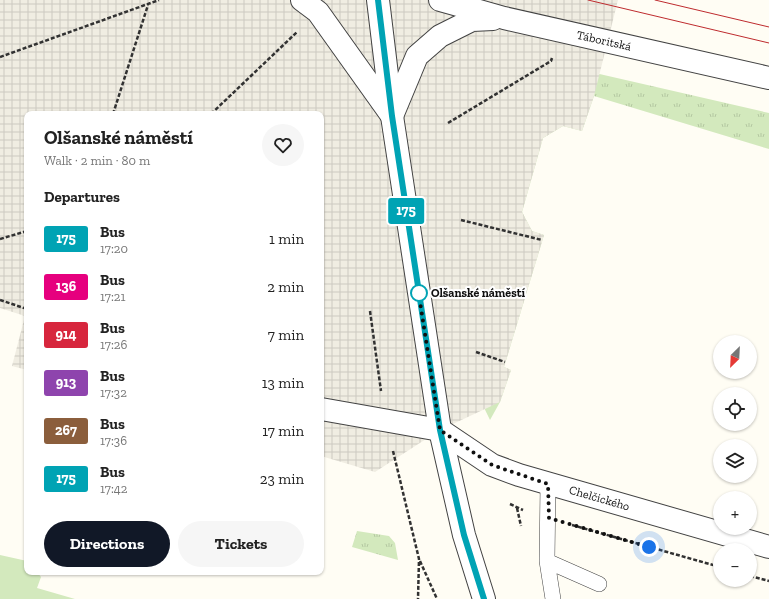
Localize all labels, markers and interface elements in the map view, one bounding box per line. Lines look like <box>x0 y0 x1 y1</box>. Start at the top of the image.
street label: Táboritská <box>575 28 633 54</box>
button: heart <box>262 124 304 166</box>
text: Olšanské náměstí <box>44 126 193 149</box>
text: Walk · 2 min · 80 m <box>44 153 150 168</box>
text: Departures <box>44 188 120 206</box>
line badge: 175 <box>383 198 429 224</box>
text: 175 <box>396 202 416 219</box>
text: Bus <box>100 223 125 241</box>
text: 175 <box>56 230 76 247</box>
text: 1 min <box>269 230 304 248</box>
text: 17:20 <box>100 241 128 256</box>
text: Bus <box>100 271 125 289</box>
text: 136 <box>56 278 76 295</box>
text: 2 min <box>267 278 304 296</box>
marker: Olšanské náměstí <box>410 284 428 302</box>
place label: Olšanské náměstí <box>431 286 525 300</box>
text: 17:21 <box>100 289 126 304</box>
text: Bus <box>100 319 125 337</box>
text: 914 <box>55 326 77 343</box>
text: 7 min <box>268 326 304 344</box>
north arrow <box>713 335 757 379</box>
map controls <box>713 335 757 587</box>
text: 17:26 <box>100 337 127 352</box>
text: Bus <box>100 367 125 385</box>
text: 913 <box>56 374 76 391</box>
text: 13 min <box>262 374 304 392</box>
text: 17:32 <box>100 385 127 400</box>
button: locate <box>713 387 757 431</box>
text: Bus <box>100 415 125 433</box>
text: 267 <box>55 422 77 439</box>
text: 17 min <box>262 422 304 440</box>
text: 17:36 <box>100 433 127 448</box>
button: layers <box>713 439 757 483</box>
text: Bus <box>100 463 125 481</box>
text: 175 <box>56 470 76 487</box>
text: 23 min <box>260 470 304 488</box>
text: 17:42 <box>100 481 128 496</box>
street label: Chelčického <box>568 483 631 514</box>
button: + <box>713 491 757 535</box>
button: Directions <box>44 521 170 567</box>
button: Tickets <box>178 521 304 567</box>
your location <box>639 537 659 557</box>
button: − <box>713 543 757 587</box>

